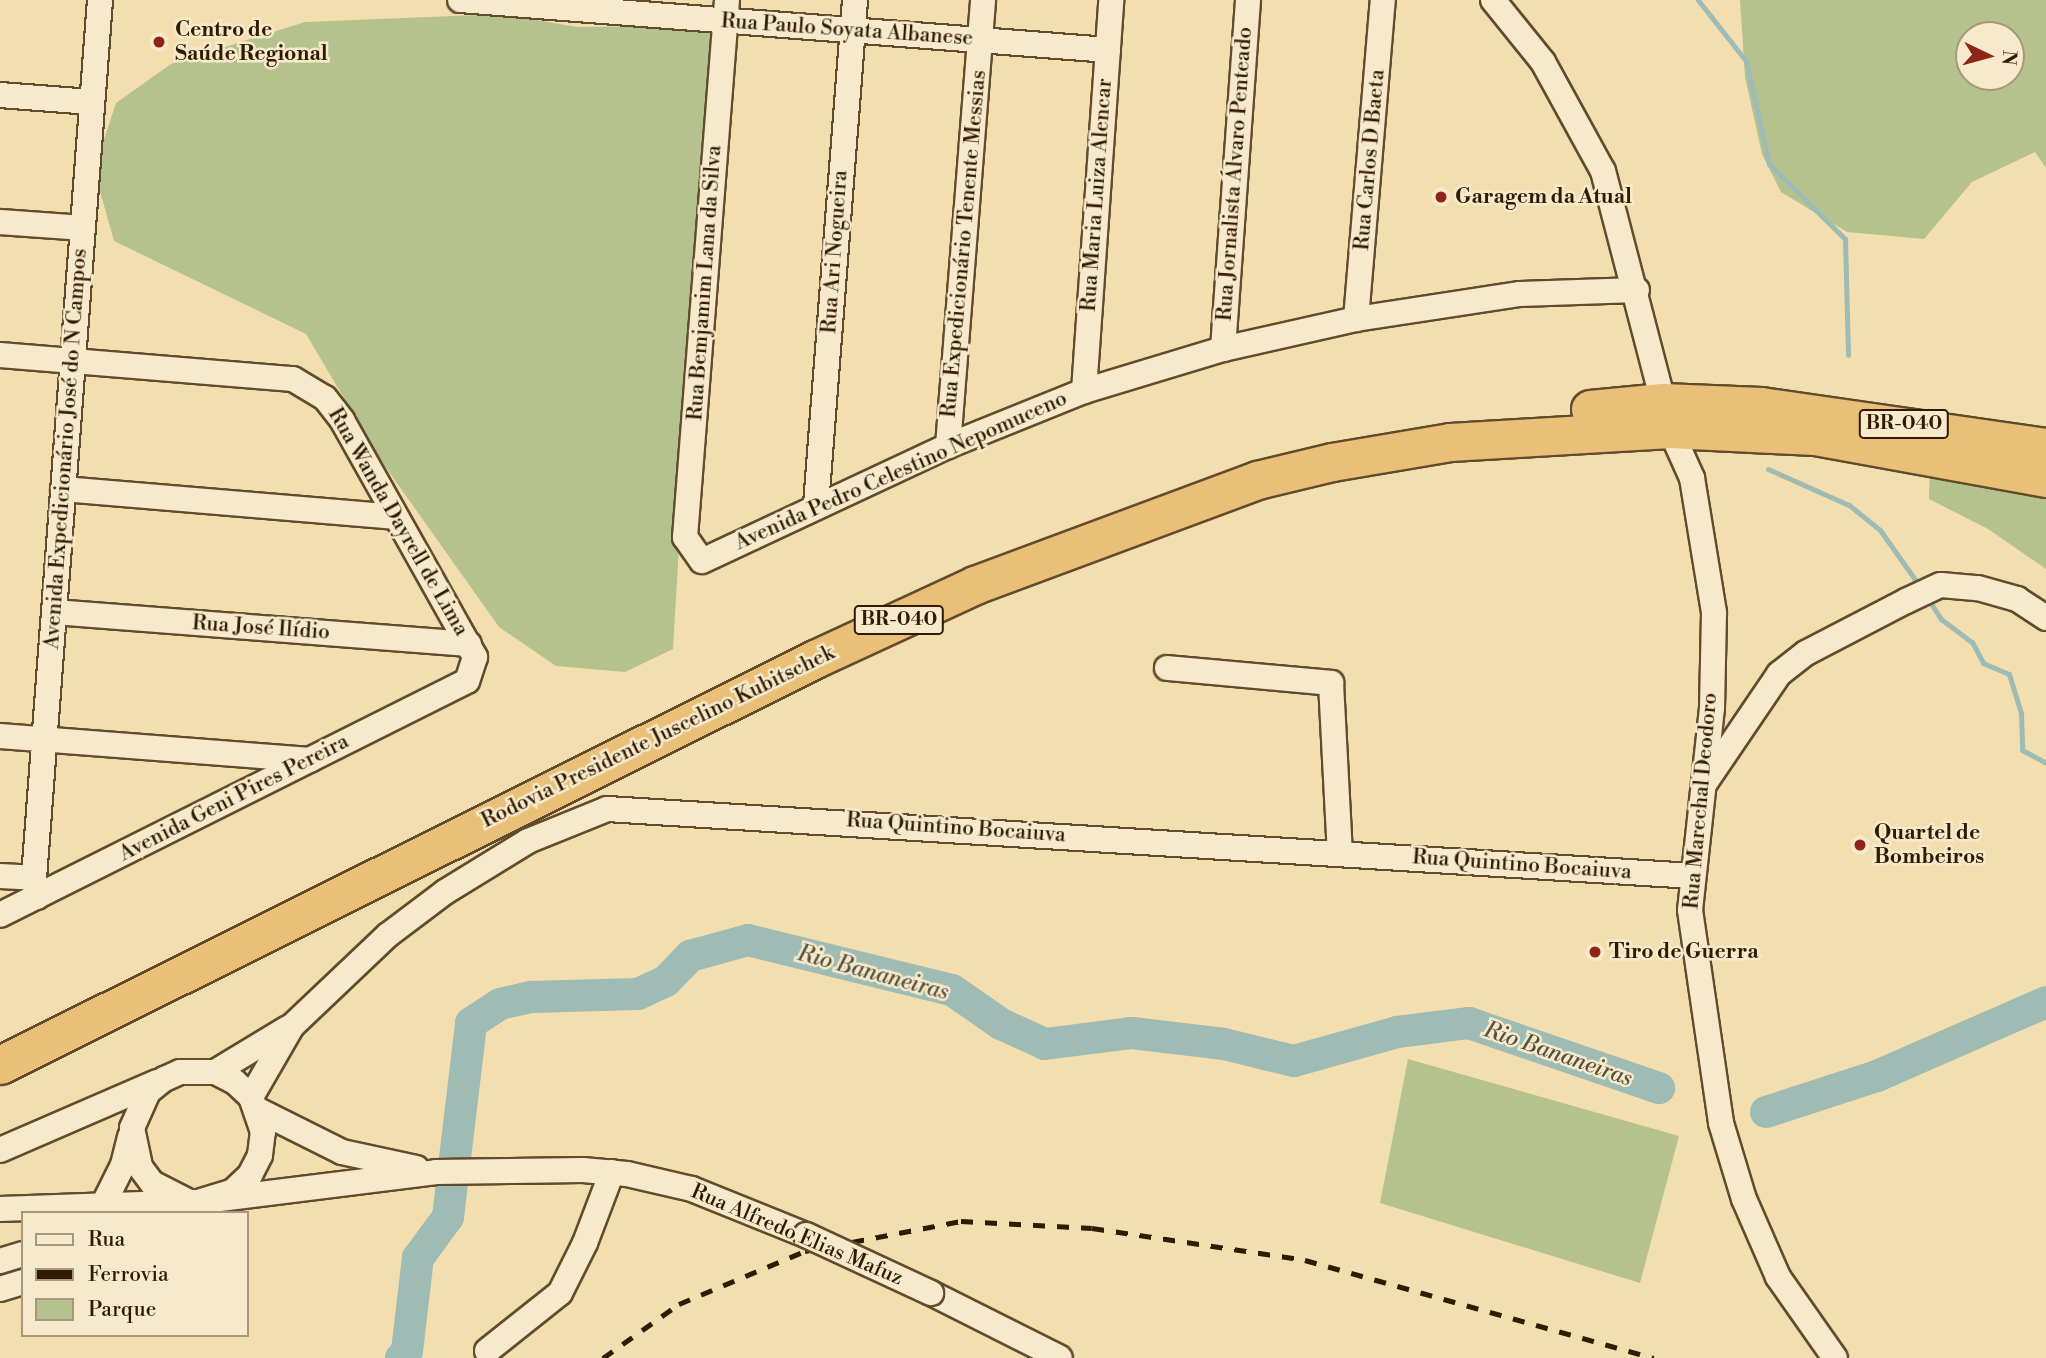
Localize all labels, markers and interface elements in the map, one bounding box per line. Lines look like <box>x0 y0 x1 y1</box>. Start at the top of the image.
street label: Rua Paulo Soyata Albanese <box>720 9 974 51</box>
place label: Centro de Saúde Regional <box>175 17 328 67</box>
north arrow <box>1955 21 2025 91</box>
street label: Rua Jornalista Álvaro Penteado <box>1212 26 1258 322</box>
marker: Centro de Saúde Regional <box>149 32 169 52</box>
text: N <box>1996 49 2022 66</box>
street label: Rua Carlos D Baeta <box>1350 68 1390 252</box>
street label: Rua Expedicionário Tenente Messias <box>936 69 992 419</box>
street label: Rua Maria Luiza Alencar <box>1076 77 1118 313</box>
street label: Rua Bemjamim Lana da Silva <box>683 144 727 422</box>
street label: Rua Ari Nogueira <box>817 169 853 335</box>
place label: Garagem da Atual <box>1455 184 1632 210</box>
marker: Garagem da Atual <box>1433 189 1449 205</box>
street label: Avenida Expedicionário José do N Campos <box>39 248 93 650</box>
street label: Avenida Pedro Celestino Nepomuceno <box>731 386 1071 556</box>
street label: Rua Wanda Dayrell de Lima <box>322 403 474 641</box>
road number: BR-040 <box>1858 408 1950 440</box>
road number: BR-040 <box>853 604 944 636</box>
street label: Rua José Ilídio <box>191 611 331 645</box>
street label: Rodovia Presidente Juscelino Kubitschek <box>477 640 839 834</box>
street label: Rua Marechal Deodoro <box>1679 692 1723 910</box>
street label: Avenida Geni Pires Pereira <box>115 729 353 867</box>
street label: Rua Quintino Bocaiuva <box>845 808 1067 848</box>
place label: Quartel de Bombeiros <box>1874 820 1984 870</box>
marker: Quartel de Bombeiros <box>1852 837 1868 853</box>
street label: Rua Quintino Bocaiuva <box>1411 845 1633 885</box>
place label: Tiro de Guerra <box>1609 939 1758 965</box>
water label: Rio Bananeiras <box>794 940 952 1006</box>
marker: Tiro de Guerra <box>1587 944 1603 960</box>
water label: Rio Bananeiras <box>1480 1016 1636 1092</box>
street label: Rua Alfredo Elias Mafuz <box>687 1179 907 1291</box>
legend <box>21 1211 248 1337</box>
text: Rua <box>88 1227 125 1253</box>
text: Ferrovia <box>88 1262 169 1288</box>
text: Parque <box>88 1297 156 1323</box>

